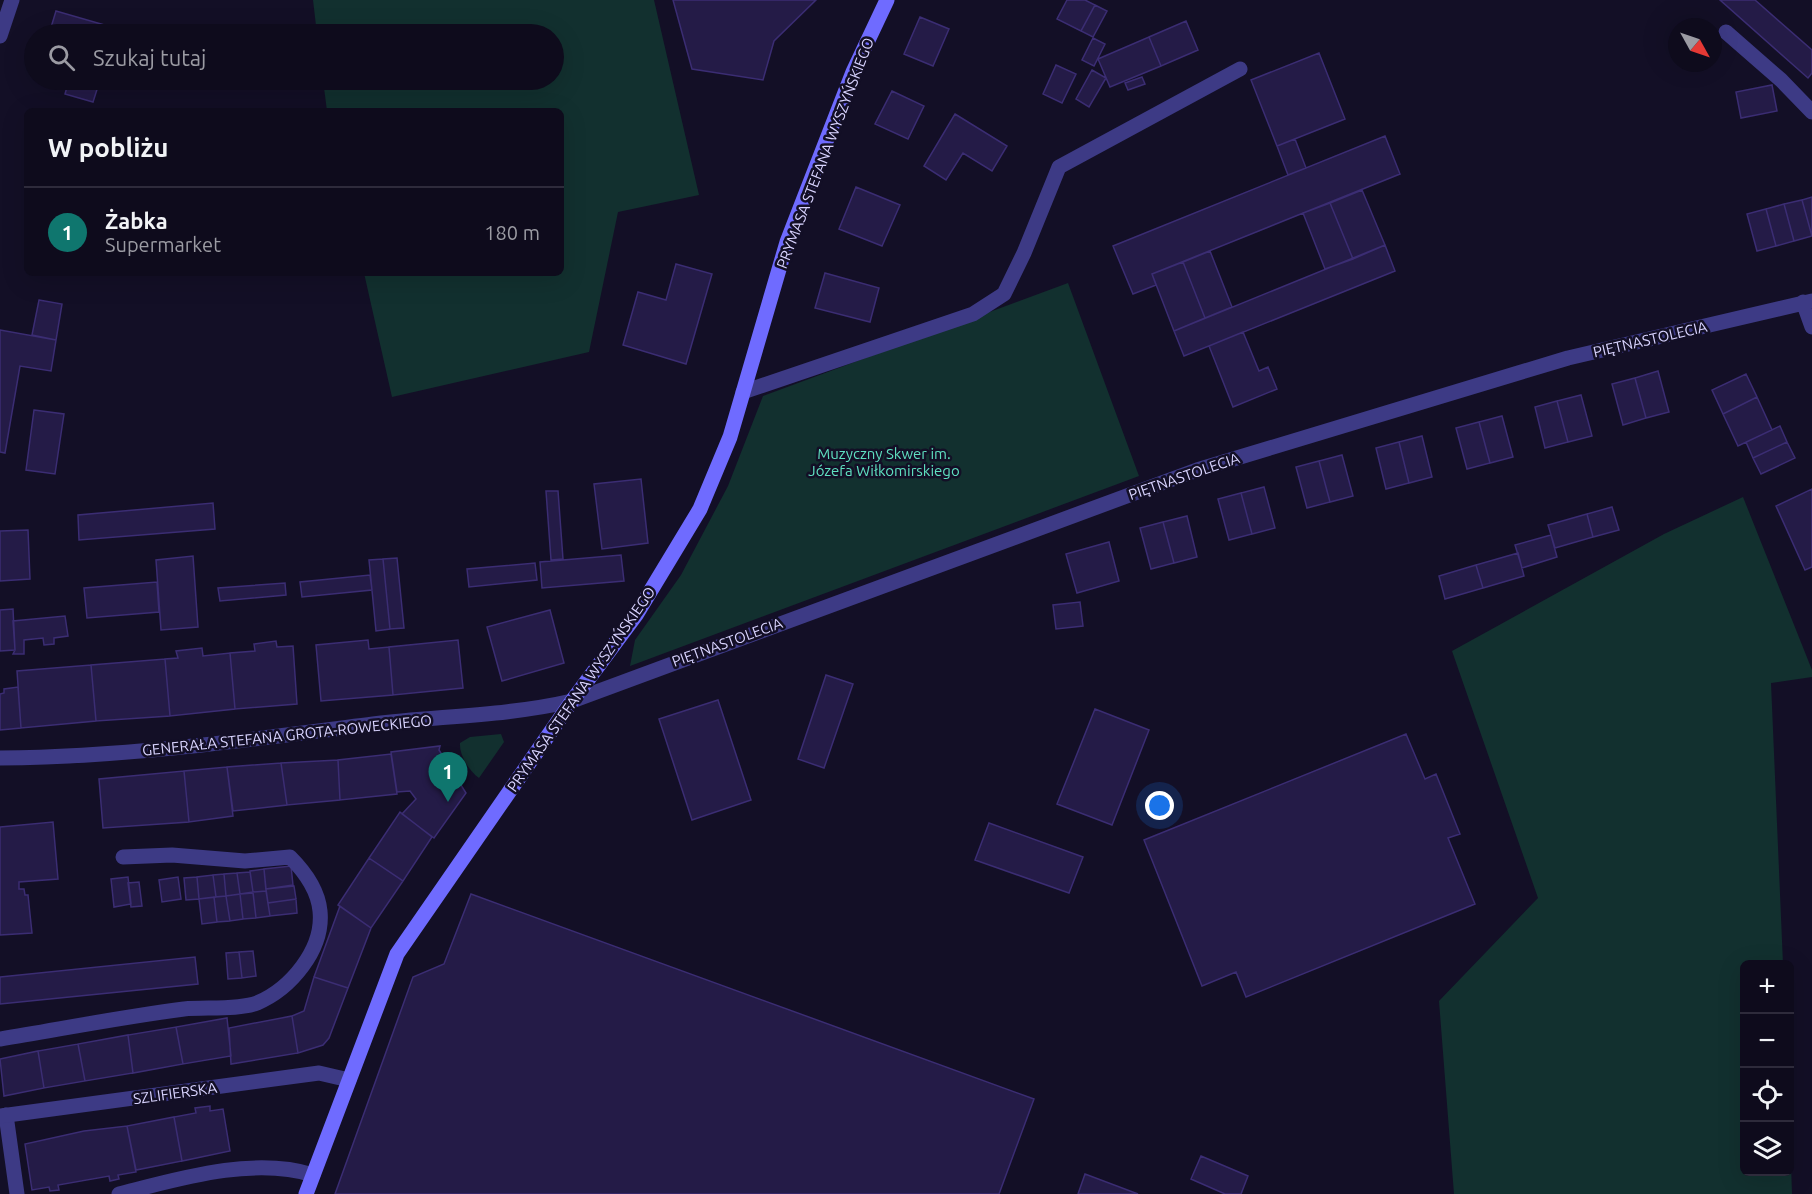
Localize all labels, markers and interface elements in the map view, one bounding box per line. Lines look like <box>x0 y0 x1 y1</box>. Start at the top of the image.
north arrow <box>1668 18 1722 72</box>
search box <box>24 24 564 90</box>
street label: PRYMASA STEFANA WYSZYŃSKIEGO <box>773 35 877 271</box>
icon: search <box>45 41 78 74</box>
text: Szukaj tutaj <box>93 45 206 70</box>
text: W pobliżu <box>48 133 169 162</box>
text: Żabka <box>105 208 168 233</box>
text: 1 <box>62 221 73 244</box>
text: 180 m <box>484 221 540 244</box>
text: Supermarket <box>105 233 221 256</box>
street label: PIĘTNASTOLECIA <box>1591 318 1709 360</box>
park label: Muzyczny Skwer im. Józefa Wiłkomirskiego <box>808 445 960 479</box>
street label: PIĘTNASTOLECIA <box>1126 449 1242 503</box>
street label: PRYMASA STEFANA WYSZYŃSKIEGO <box>503 583 659 795</box>
street label: PIĘTNASTOLECIA <box>669 614 785 670</box>
street label: GENERAŁA STEFANA GROTA-ROWECKIEGO <box>141 711 433 759</box>
pin: 1 <box>428 752 468 802</box>
your location <box>1145 791 1174 820</box>
map controls <box>1740 960 1794 1176</box>
button: + <box>1740 960 1794 1014</box>
button: − <box>1740 1014 1794 1068</box>
button: locate <box>1740 1068 1794 1122</box>
street label: SZLIFIERSKA <box>132 1079 218 1107</box>
button: layers <box>1740 1122 1794 1176</box>

